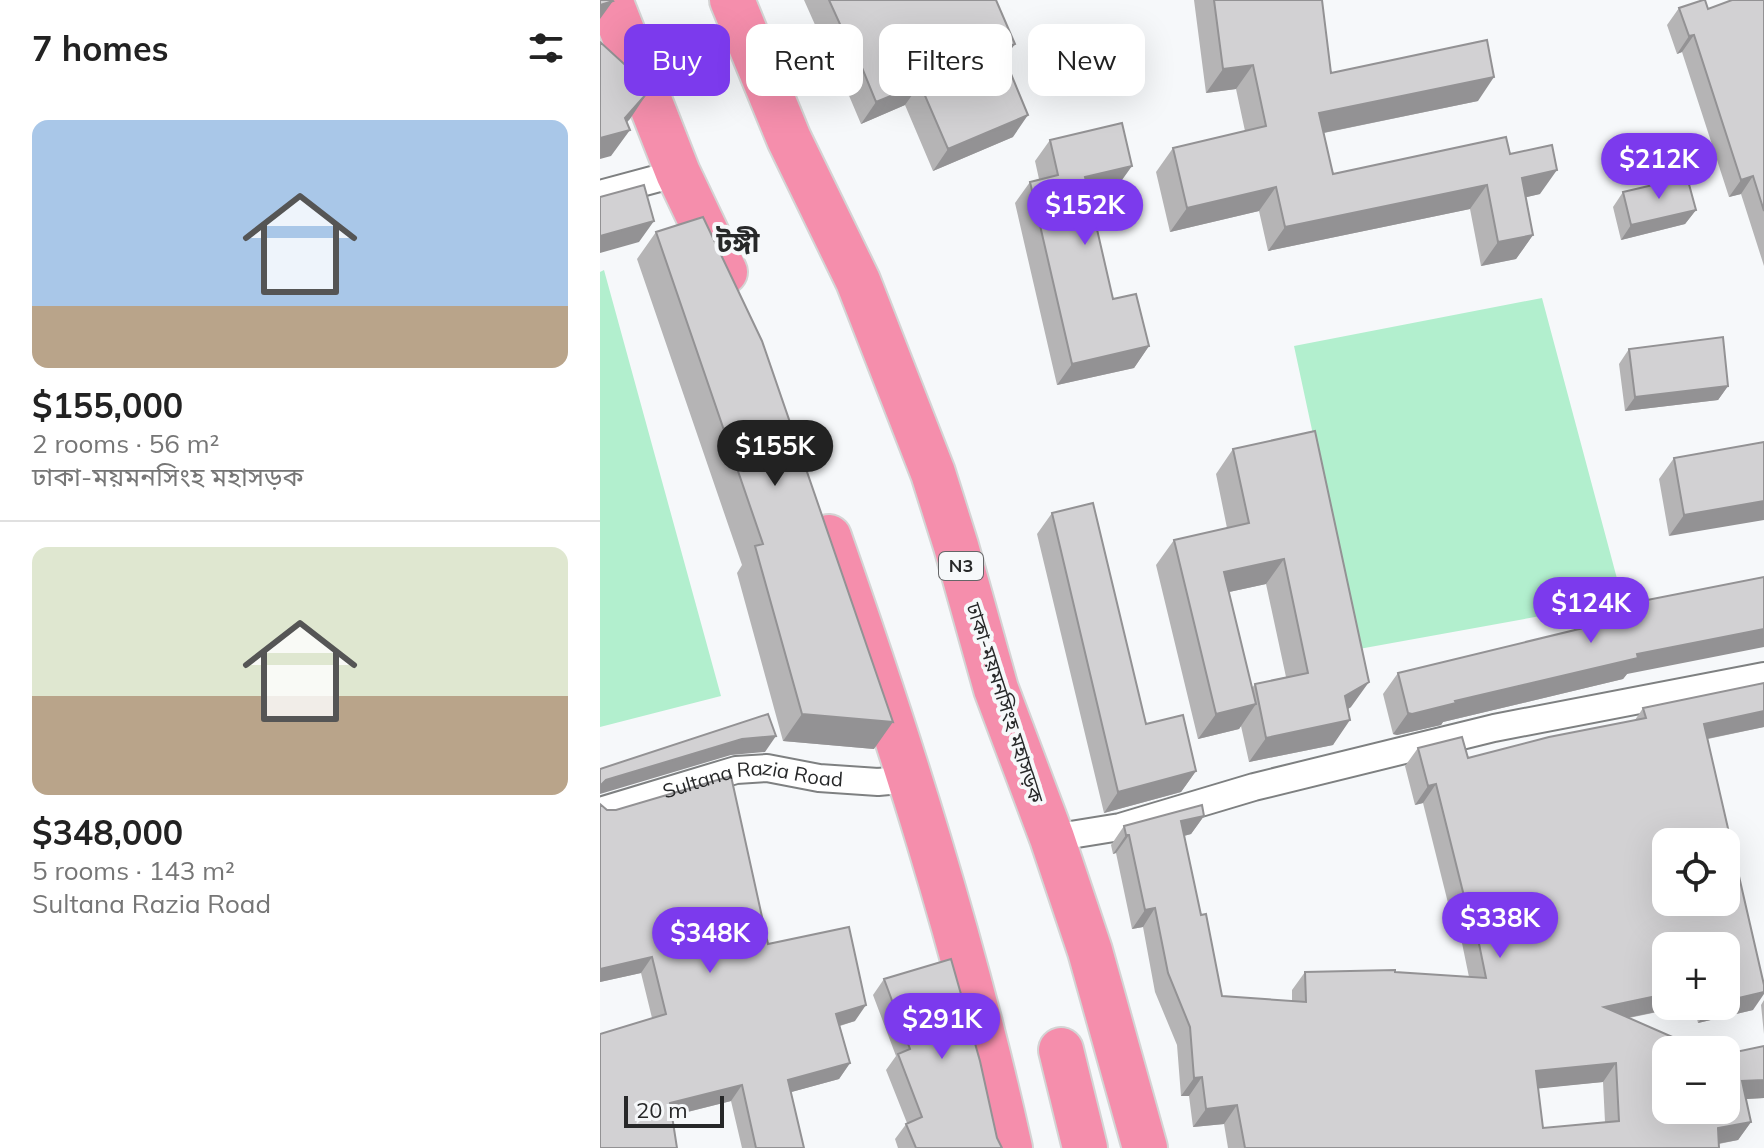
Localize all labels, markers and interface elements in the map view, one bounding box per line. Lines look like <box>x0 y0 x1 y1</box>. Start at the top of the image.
chip: Buy <box>624 24 730 96</box>
chip: Rent <box>746 24 863 96</box>
chip: Filters <box>879 24 1012 96</box>
chip: New <box>1028 24 1145 96</box>
icon: filters <box>524 26 568 70</box>
text: 7 homes <box>32 27 169 70</box>
pin: $212K <box>1603 133 1715 201</box>
text: $212K <box>1619 142 1699 175</box>
icon: home <box>228 172 372 316</box>
pin: $152K <box>1029 179 1141 247</box>
text: $152K <box>1045 188 1125 221</box>
district label: টঙ্গী <box>716 224 760 259</box>
text: $155,000 <box>32 384 183 427</box>
pin: $155K <box>719 420 831 488</box>
text: 2 rooms · 56 m² <box>32 427 219 460</box>
text: $155K <box>735 429 815 462</box>
text: ঢাকা-ময়মনসিংহ মহাসড়ক <box>32 460 304 493</box>
road number: N3 <box>939 552 983 580</box>
pin: $124K <box>1535 577 1647 645</box>
text: $124K <box>1551 586 1631 619</box>
icon: home <box>228 599 372 743</box>
street label: ঢাকা-ময়মনসিংহ মহাসড়ক <box>961 599 1050 807</box>
street label: Sultana Razia Road <box>659 754 844 803</box>
text: $348,000 <box>32 811 183 854</box>
map controls <box>1652 828 1740 1124</box>
button: locate <box>1652 828 1740 916</box>
text: 5 rooms · 143 m² <box>32 854 235 887</box>
text: Sultana Razia Road <box>32 887 271 920</box>
pin: $338K <box>1444 892 1556 960</box>
text: $338K <box>1460 901 1540 934</box>
pin: $348K <box>654 907 766 975</box>
text: $348K <box>670 916 750 949</box>
button: + <box>1652 932 1740 1020</box>
pin: $291K <box>886 993 998 1061</box>
text: $291K <box>902 1002 982 1035</box>
button: − <box>1652 1036 1740 1124</box>
scale bar <box>624 1092 724 1128</box>
text: 20 m <box>636 1096 687 1124</box>

